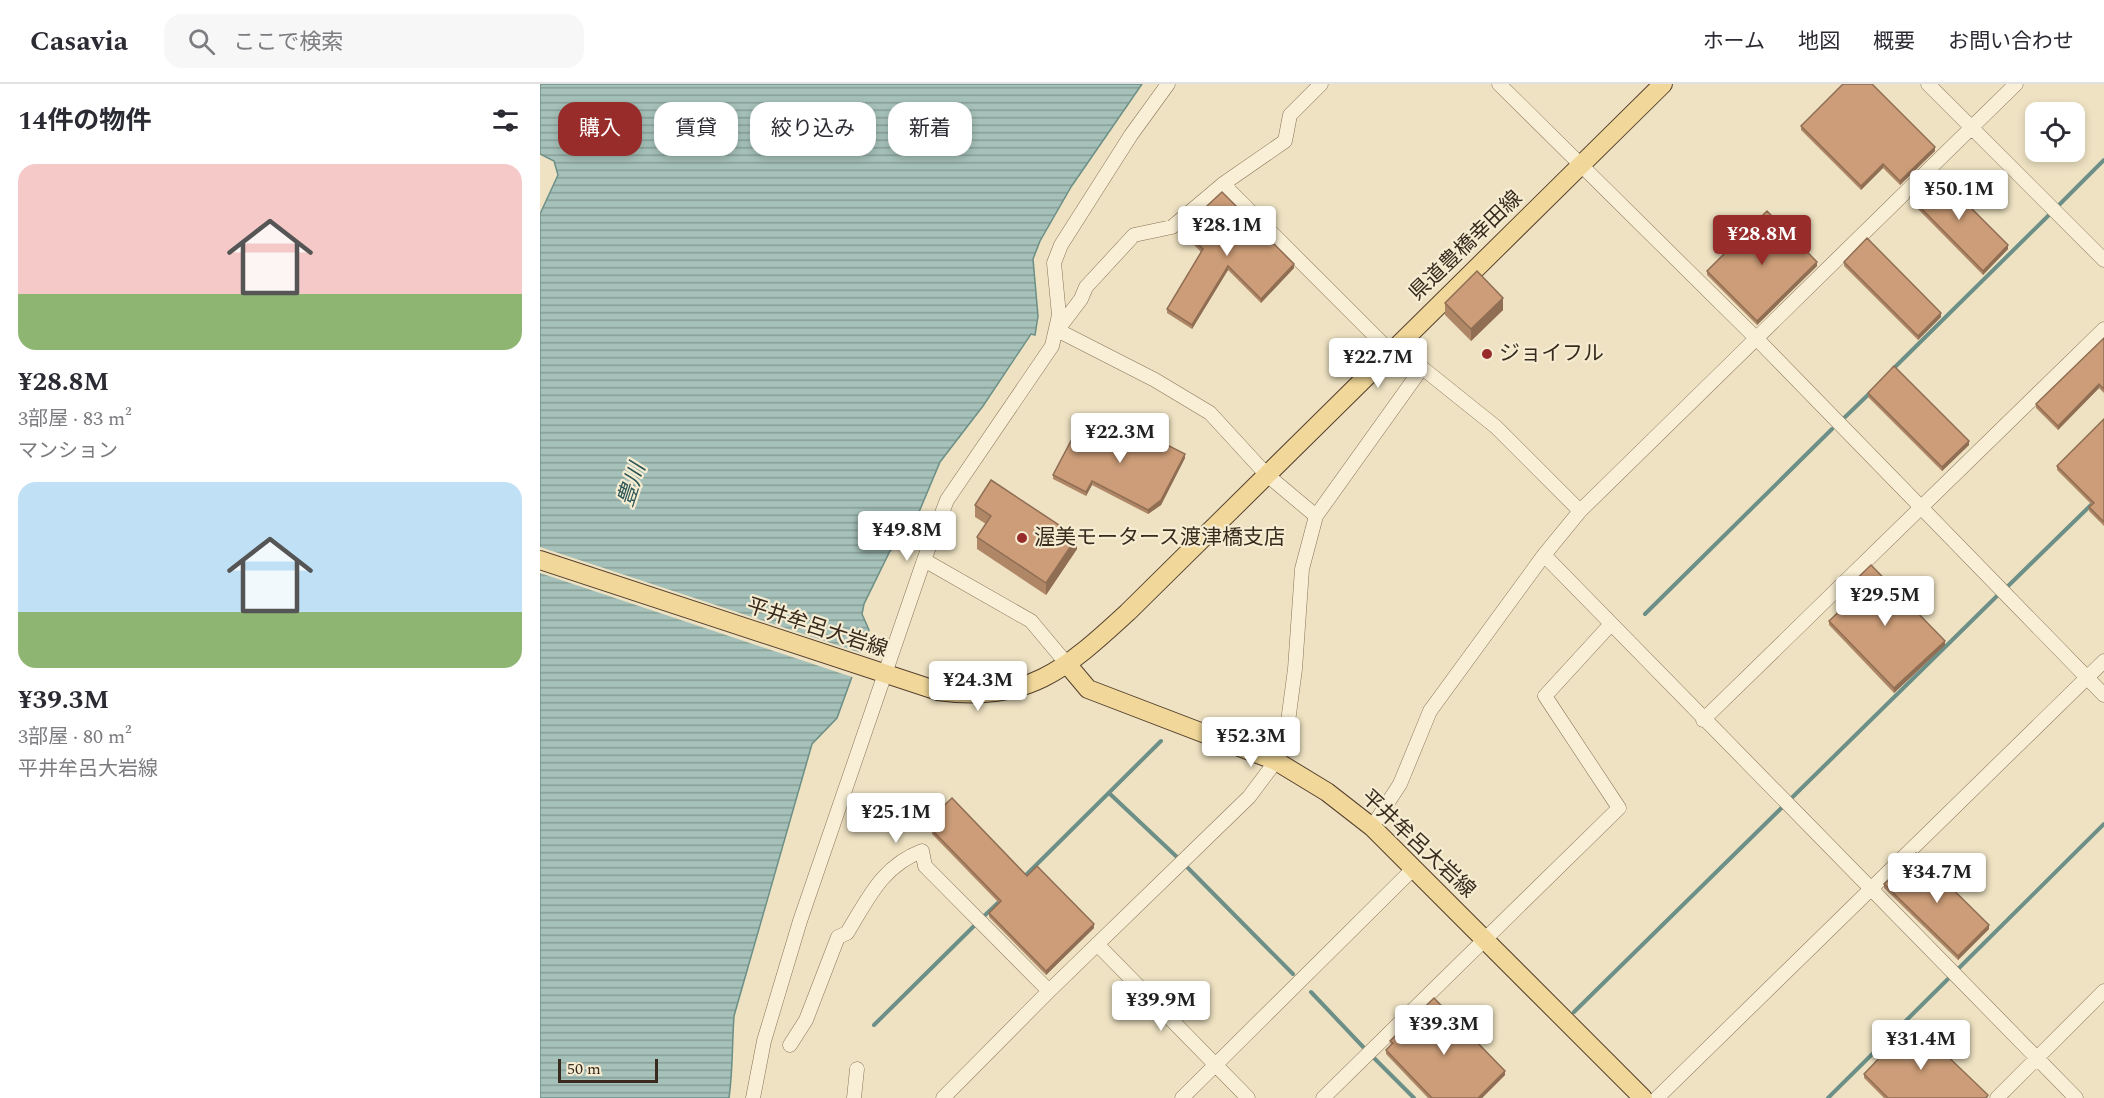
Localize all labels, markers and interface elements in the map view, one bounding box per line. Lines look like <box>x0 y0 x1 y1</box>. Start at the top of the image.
search box <box>164 14 584 68</box>
text: Casavia <box>30 20 128 63</box>
icon: search <box>185 25 218 58</box>
text: ここで検索 <box>233 26 343 59</box>
text: ホーム <box>1703 26 1765 58</box>
text: 地図 <box>1798 26 1840 58</box>
text: 概要 <box>1873 26 1915 58</box>
text: お問い合わせ <box>1948 26 2074 58</box>
text: 14件の物件 <box>18 101 151 141</box>
chip: 購入 <box>558 102 642 156</box>
chip: 賃貸 <box>654 102 738 156</box>
chip: 絞り込み <box>750 102 876 156</box>
chip: 新着 <box>888 102 972 156</box>
map controls <box>2025 102 2085 162</box>
button: locate <box>2025 102 2085 162</box>
icon: filters <box>489 104 522 137</box>
pin: ¥50.1M <box>1910 170 2008 221</box>
text: ¥50.1M <box>1924 174 1994 204</box>
street label: 県道豊橋幸田線 <box>1402 183 1530 309</box>
icon: home <box>216 203 324 311</box>
pin: ¥28.1M <box>1178 206 1276 257</box>
text: ¥28.1M <box>1192 210 1262 240</box>
pin: ¥28.8M <box>1713 215 1811 266</box>
text: ¥28.8M <box>1727 219 1797 249</box>
pin: ¥22.7M <box>1329 338 1427 389</box>
place label: ジョイフル <box>1499 338 1604 370</box>
text: ¥22.7M <box>1343 342 1413 372</box>
marker: ジョイフル <box>1480 347 1494 361</box>
text: ¥28.8M <box>18 362 109 402</box>
text: 3部屋 · 83 m² <box>18 404 132 434</box>
pin: ¥22.3M <box>1071 413 1169 464</box>
text: ¥22.3M <box>1085 417 1155 447</box>
text: マンション <box>18 436 118 466</box>
water label: 豊川 <box>610 457 655 511</box>
pin: ¥49.8M <box>858 511 956 562</box>
text: ¥49.8M <box>872 515 942 545</box>
icon: home <box>216 521 324 629</box>
place label: 渥美モータース渡津橋支店 <box>1034 522 1285 554</box>
marker: 渥美モータース渡津橋支店 <box>1015 531 1029 545</box>
pin: ¥29.5M <box>1836 576 1934 627</box>
text: ¥29.5M <box>1850 580 1920 610</box>
street label: 平井牟呂大岩線 <box>742 590 892 666</box>
pin: ¥24.3M <box>929 661 1027 712</box>
text: ¥24.3M <box>943 665 1013 695</box>
text: ¥39.3M <box>18 680 109 720</box>
pin: ¥52.3M <box>1202 717 1300 768</box>
text: ¥52.3M <box>1216 721 1286 751</box>
text: 3部屋 · 80 m² <box>18 722 132 752</box>
text: 平井牟呂大岩線 <box>18 754 158 784</box>
street label: 平井牟呂大岩線 <box>1353 782 1483 906</box>
pin: ¥25.1M <box>847 793 945 844</box>
text: ¥25.1M <box>861 797 931 827</box>
pin: ¥34.7M <box>1888 853 1986 904</box>
text: ¥34.7M <box>1902 857 1972 887</box>
pin: ¥39.9M <box>1112 981 1210 1032</box>
text: ¥39.9M <box>1126 985 1196 1015</box>
pin: ¥39.3M <box>1395 1005 1493 1056</box>
text: ¥39.3M <box>1409 1009 1479 1039</box>
pin: ¥31.4M <box>1872 1020 1970 1071</box>
text: ¥31.4M <box>1886 1024 1956 1054</box>
scale bar <box>558 1056 658 1084</box>
text: 50 m <box>567 1057 601 1081</box>

